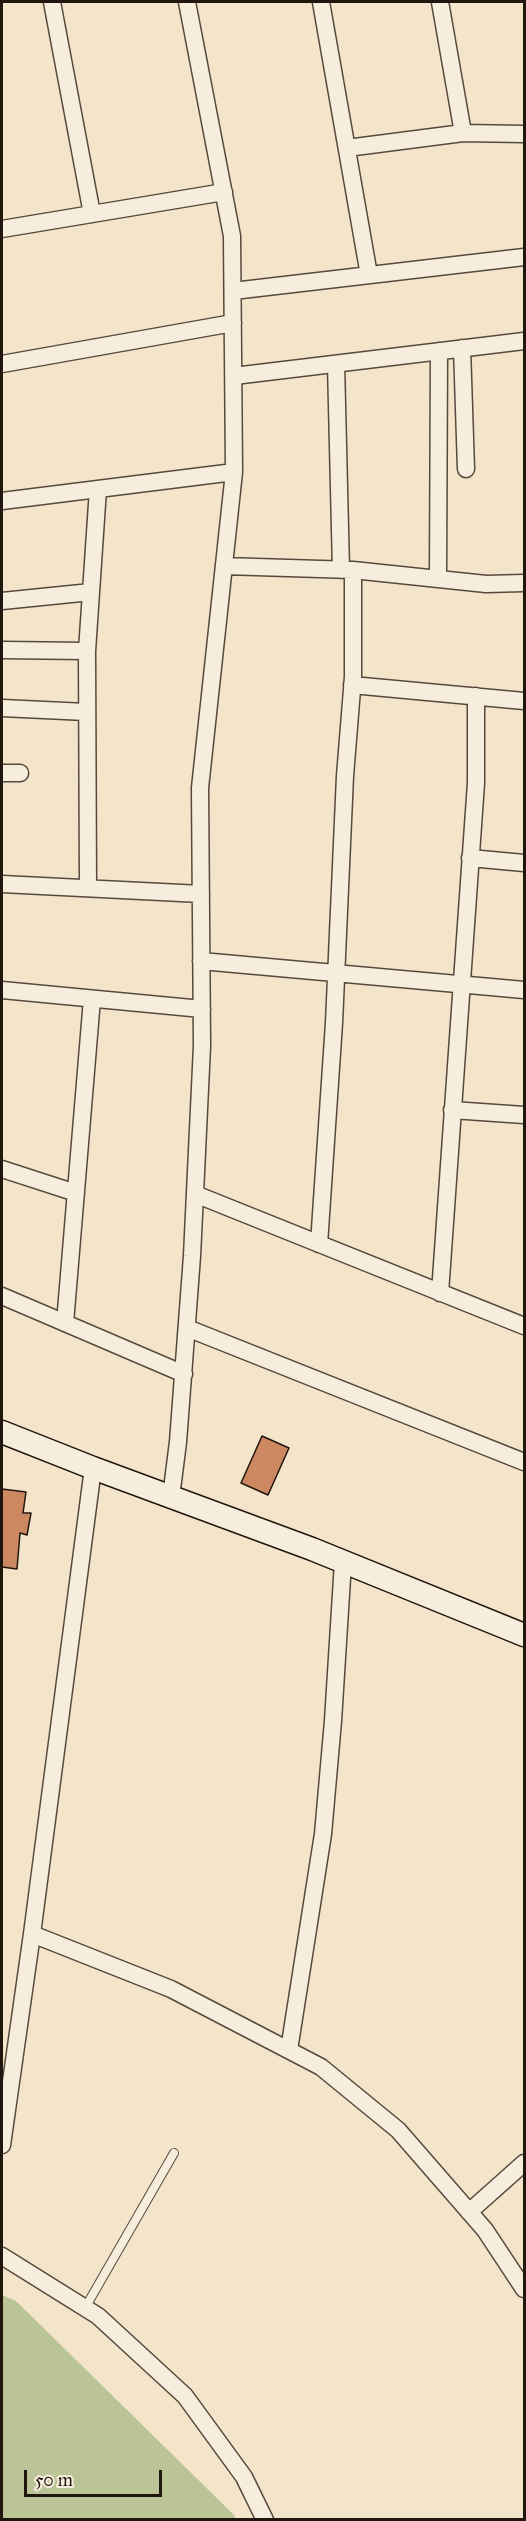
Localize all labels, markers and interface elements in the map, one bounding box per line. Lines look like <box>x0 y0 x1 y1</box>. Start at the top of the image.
scale bar <box>27 2458 165 2496</box>
text: 50 m <box>35 2469 73 2491</box>

